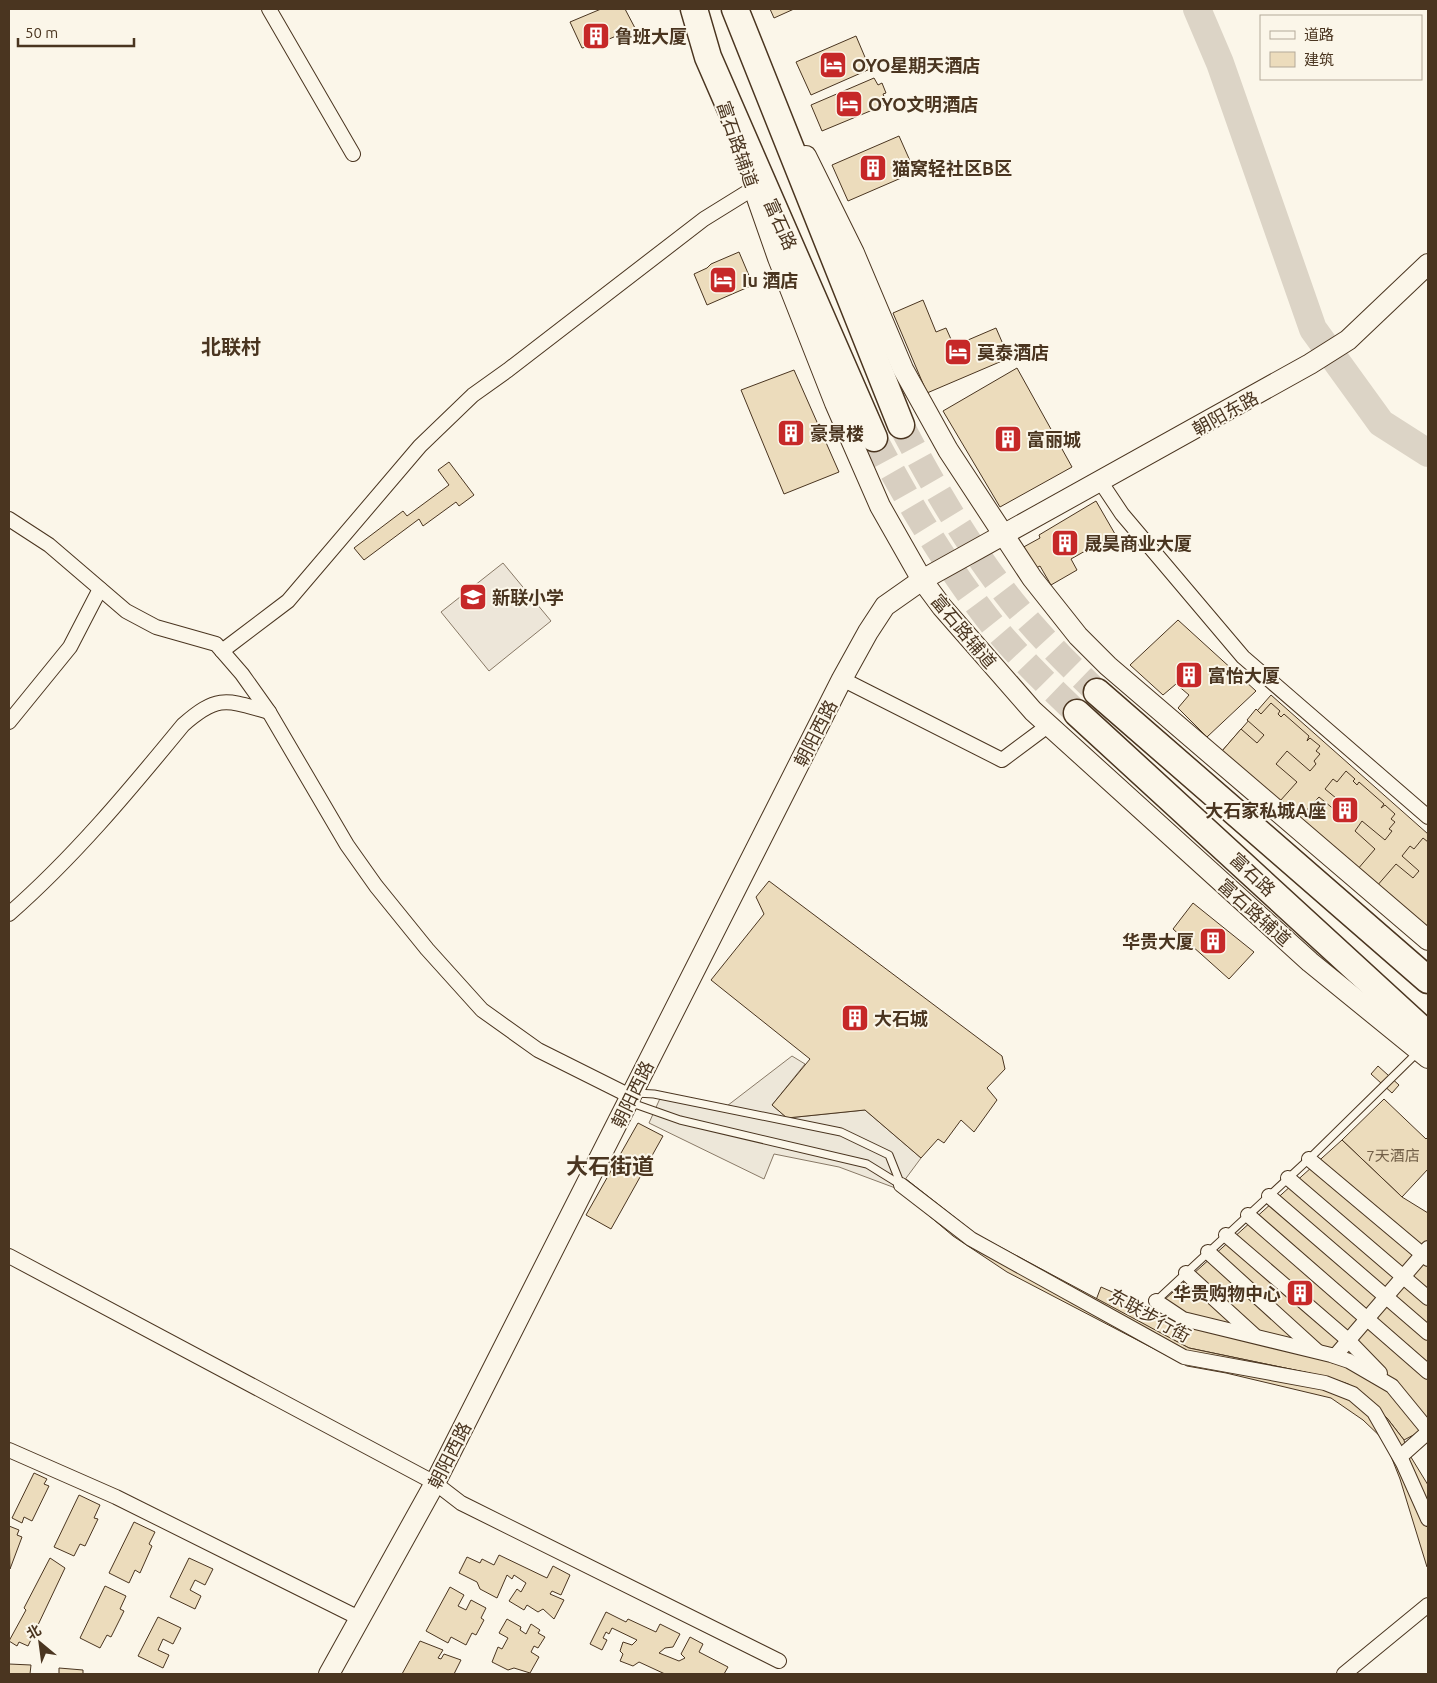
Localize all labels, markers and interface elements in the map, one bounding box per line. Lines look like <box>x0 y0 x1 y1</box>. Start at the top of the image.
scale bar <box>18 15 134 47</box>
legend <box>1260 15 1422 80</box>
building icon: 鲁班大厦 <box>581 21 611 51</box>
text: 50 m <box>25 24 58 41</box>
place label: 鲁班大厦 <box>615 26 687 46</box>
text: 道路 <box>1304 26 1334 43</box>
hotel icon: OYO星期天酒店 <box>818 50 848 80</box>
text: 建筑 <box>1304 51 1334 68</box>
place label: OYO星期天酒店 <box>852 55 980 75</box>
hotel icon: OYO文明酒店 <box>834 89 864 119</box>
place label: OYO文明酒店 <box>868 94 978 114</box>
street label: 富石路辅道 <box>714 98 762 190</box>
building icon: 猫窝轻社区B区 <box>858 153 888 183</box>
place label: 猫窝轻社区B区 <box>892 158 1012 178</box>
street label: 富石路 <box>761 195 801 253</box>
hotel icon: Iu 酒店 <box>708 265 738 295</box>
place label: Iu 酒店 <box>742 270 798 290</box>
district label: 北联村 <box>201 335 261 358</box>
hotel icon: 莫泰酒店 <box>943 337 973 367</box>
place label: 莫泰酒店 <box>977 342 1049 362</box>
street label: 朝阳东路 <box>1189 387 1261 439</box>
building icon: 豪景楼 <box>776 418 806 448</box>
place label: 豪景楼 <box>810 423 864 443</box>
building icon: 富丽城 <box>993 424 1023 454</box>
place label: 富丽城 <box>1027 429 1081 449</box>
building icon: 晟昊商业大厦 <box>1050 528 1080 558</box>
place label: 晟昊商业大厦 <box>1084 533 1192 553</box>
school or university icon: 新联小学 <box>458 582 488 612</box>
place label: 新联小学 <box>492 587 564 607</box>
street label: 富石路辅道 <box>927 590 1001 672</box>
building icon: 富怡大厦 <box>1174 660 1204 690</box>
place label: 富怡大厦 <box>1208 665 1280 685</box>
street label: 朝阳西路 <box>790 696 840 770</box>
building icon: 大石家私城A座 <box>1330 795 1360 825</box>
place label: 大石家私城A座 <box>1205 800 1326 820</box>
street label: 富石路 <box>1226 848 1280 900</box>
street label: 富石路辅道 <box>1215 874 1295 950</box>
building icon: 华贵大厦 <box>1198 926 1228 956</box>
place label: 华贵大厦 <box>1122 931 1194 951</box>
building icon: 大石城 <box>840 1003 870 1033</box>
place label: 大石城 <box>874 1008 928 1028</box>
street label: 朝阳西路 <box>607 1057 657 1131</box>
house number: 7天酒店 <box>1366 1147 1420 1164</box>
district label: 大石街道 <box>566 1153 654 1178</box>
building icon: 华贵购物中心 <box>1285 1278 1315 1308</box>
place label: 华贵购物中心 <box>1173 1283 1281 1303</box>
street label: 东联步行街 <box>1106 1284 1194 1346</box>
street label: 朝阳西路 <box>424 1418 474 1492</box>
north arrow <box>15 1618 65 1668</box>
text: 北 <box>24 1621 44 1642</box>

